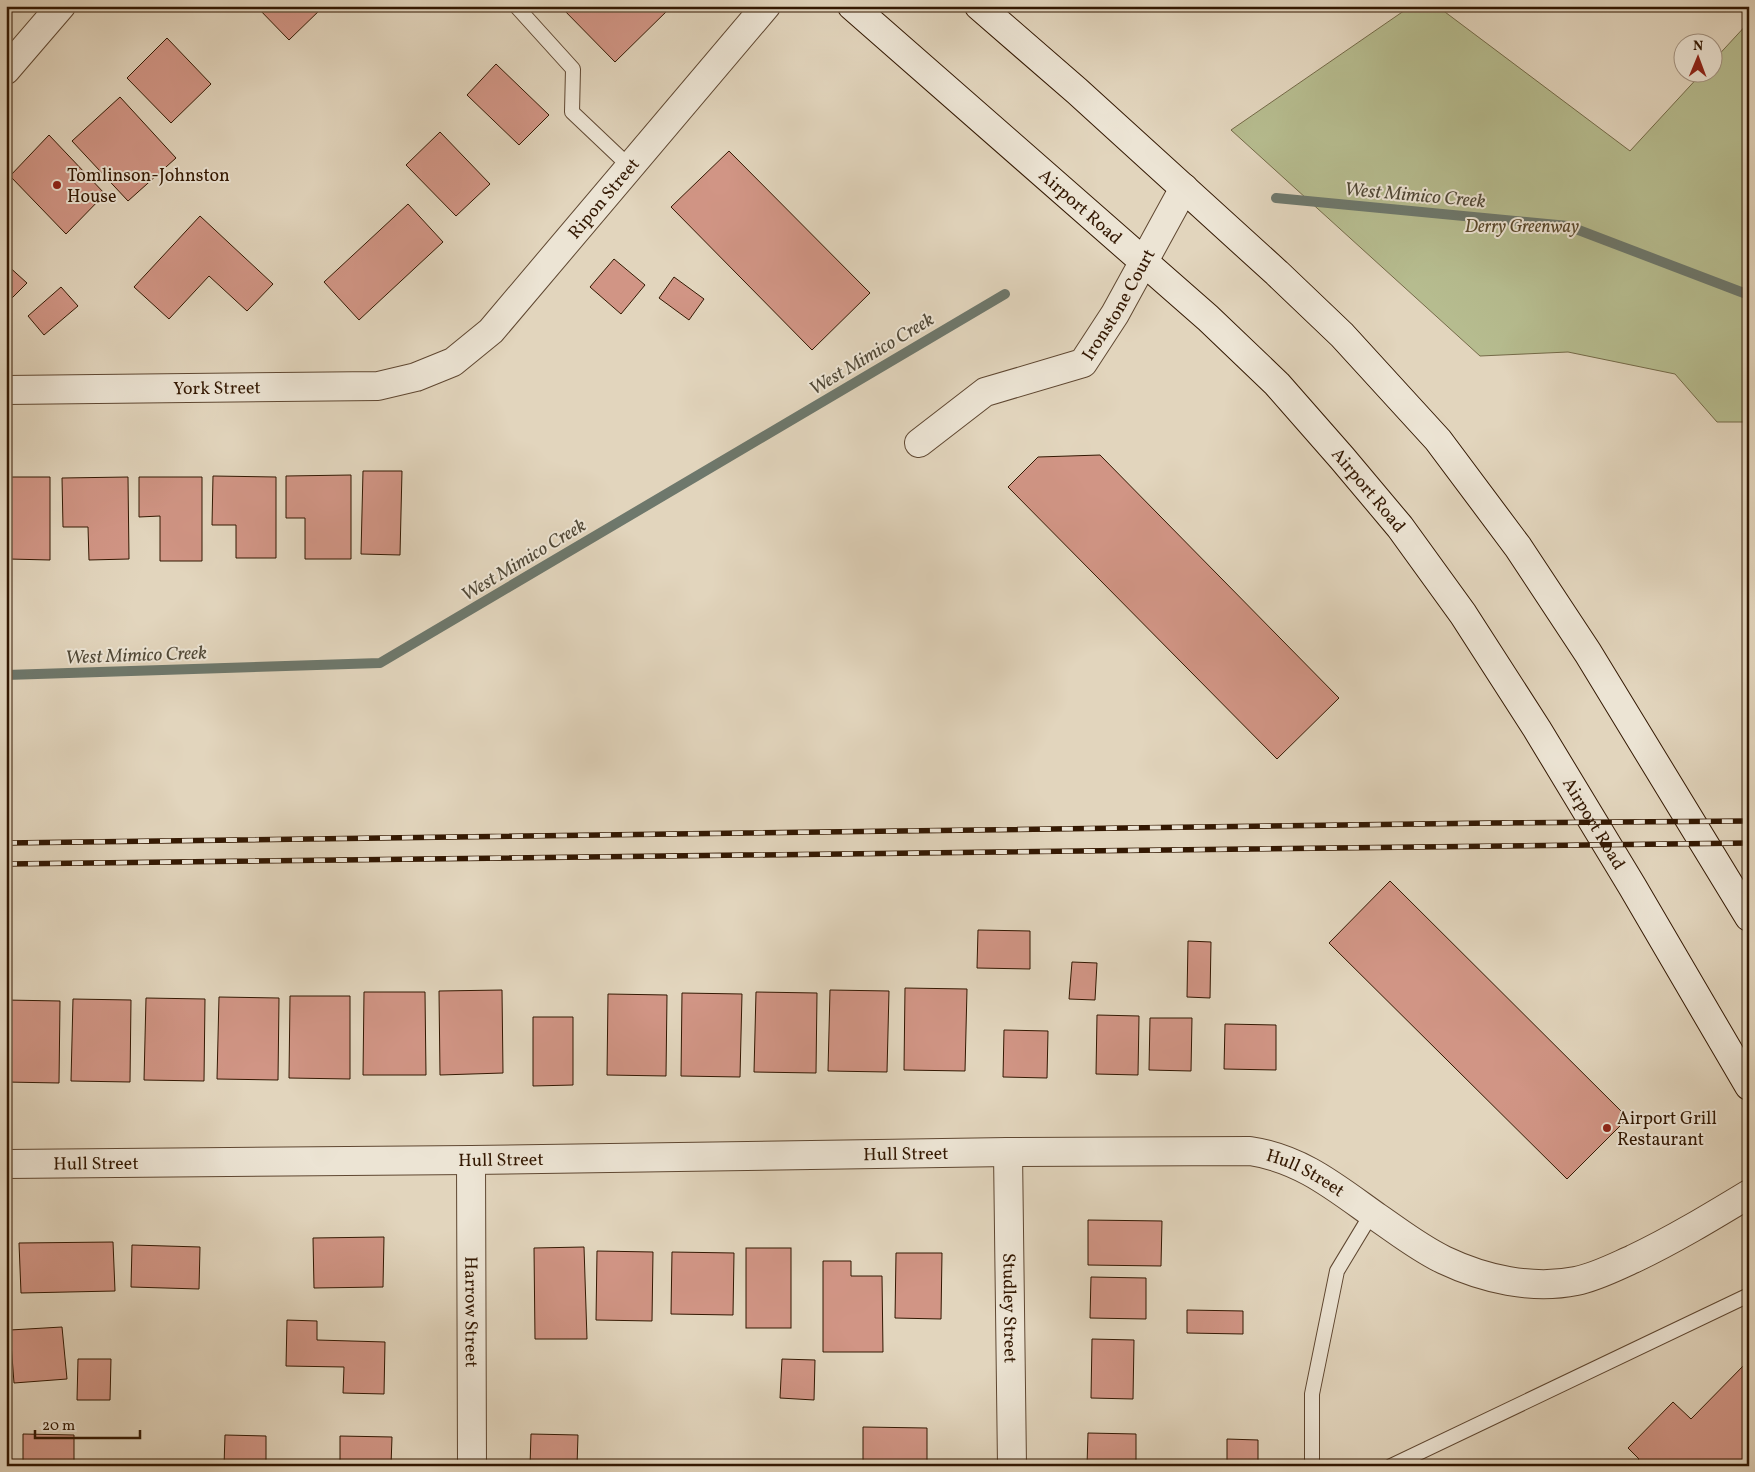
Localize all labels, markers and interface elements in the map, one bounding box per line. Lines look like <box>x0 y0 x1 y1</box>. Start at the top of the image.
north arrow <box>1672 32 1722 82</box>
text: N <box>1693 37 1703 56</box>
street label: Ripon Street <box>563 153 646 245</box>
place label: Tomlinson-Johnston House <box>67 164 230 210</box>
street label: Airport Road <box>1032 164 1127 251</box>
water label: West Mimico Creek <box>1343 177 1487 215</box>
marker: Tomlinson-Johnston House <box>51 179 63 191</box>
park label: Derry Greenway <box>1465 215 1579 240</box>
street label: Ironstone Court <box>1077 245 1162 366</box>
water label: West Mimico Creek <box>805 307 940 402</box>
street label: York Street <box>173 376 261 402</box>
street label: Airport Road <box>1325 443 1411 539</box>
water label: West Mimico Creek <box>457 513 592 608</box>
water label: West Mimico Creek <box>65 641 207 671</box>
street label: Airport Road <box>1555 773 1630 875</box>
place label: Airport Grill Restaurant <box>1617 1107 1717 1153</box>
marker: Airport Grill Restaurant <box>1601 1122 1613 1134</box>
street label: Hull Street <box>863 1142 949 1168</box>
street label: Hull Street <box>1263 1144 1349 1204</box>
street label: Hull Street <box>458 1148 544 1174</box>
street label: Hull Street <box>53 1152 139 1178</box>
street label: Studley Street <box>995 1253 1022 1363</box>
street label: Harrow Street <box>457 1256 483 1368</box>
scale bar <box>35 1407 140 1439</box>
text: 20 m <box>42 1416 75 1437</box>

